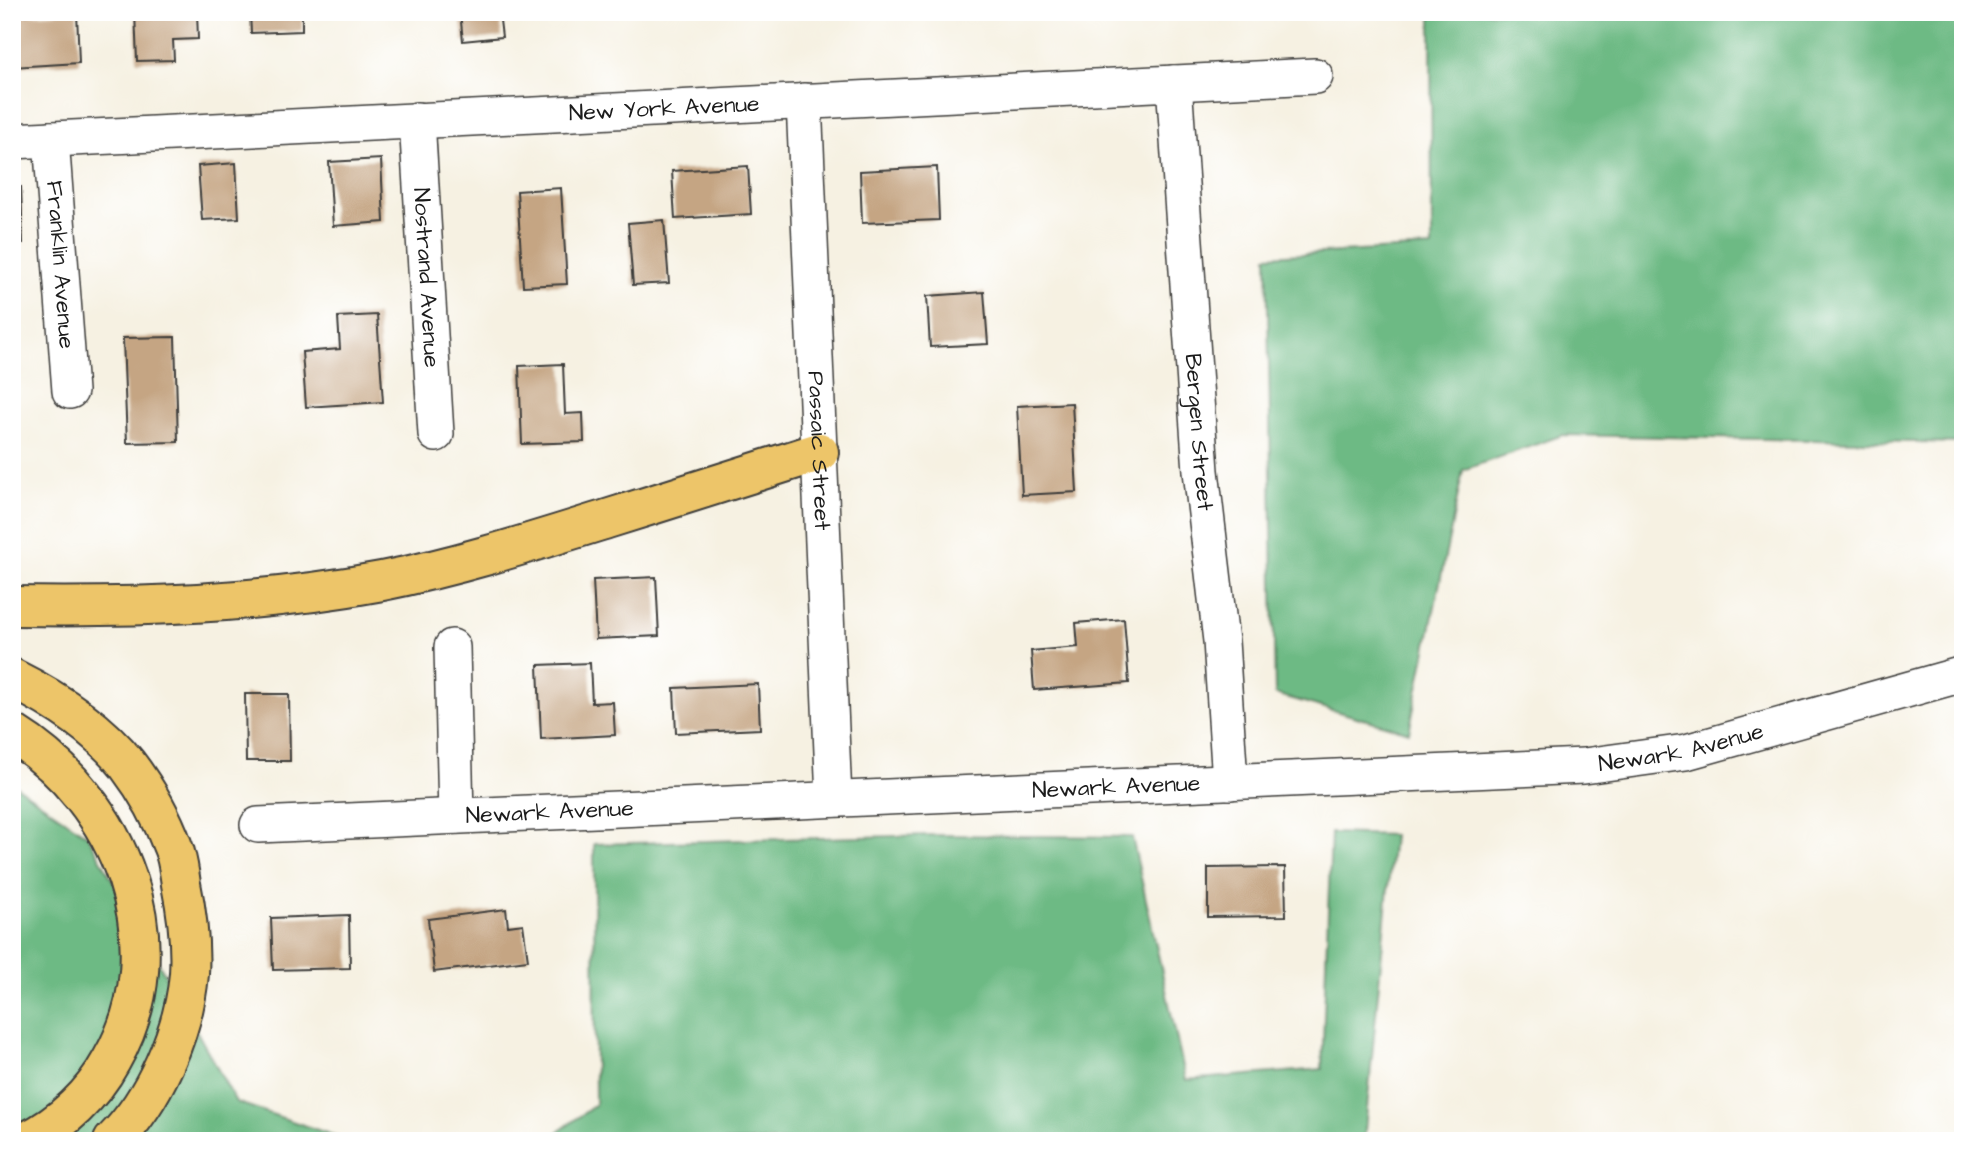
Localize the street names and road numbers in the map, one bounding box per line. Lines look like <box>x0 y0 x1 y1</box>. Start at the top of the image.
street label: New York Avenue <box>568 88 760 129</box>
street label: Franklin Avenue <box>38 179 83 350</box>
street label: Nostrand Avenue <box>405 187 448 368</box>
street label: Bergen Street <box>1177 352 1222 513</box>
street label: Passaic Street <box>800 370 838 532</box>
street label: Newark Avenue <box>1596 715 1767 780</box>
street label: Newark Avenue <box>1032 767 1201 807</box>
street label: Newark Avenue <box>465 792 634 832</box>

